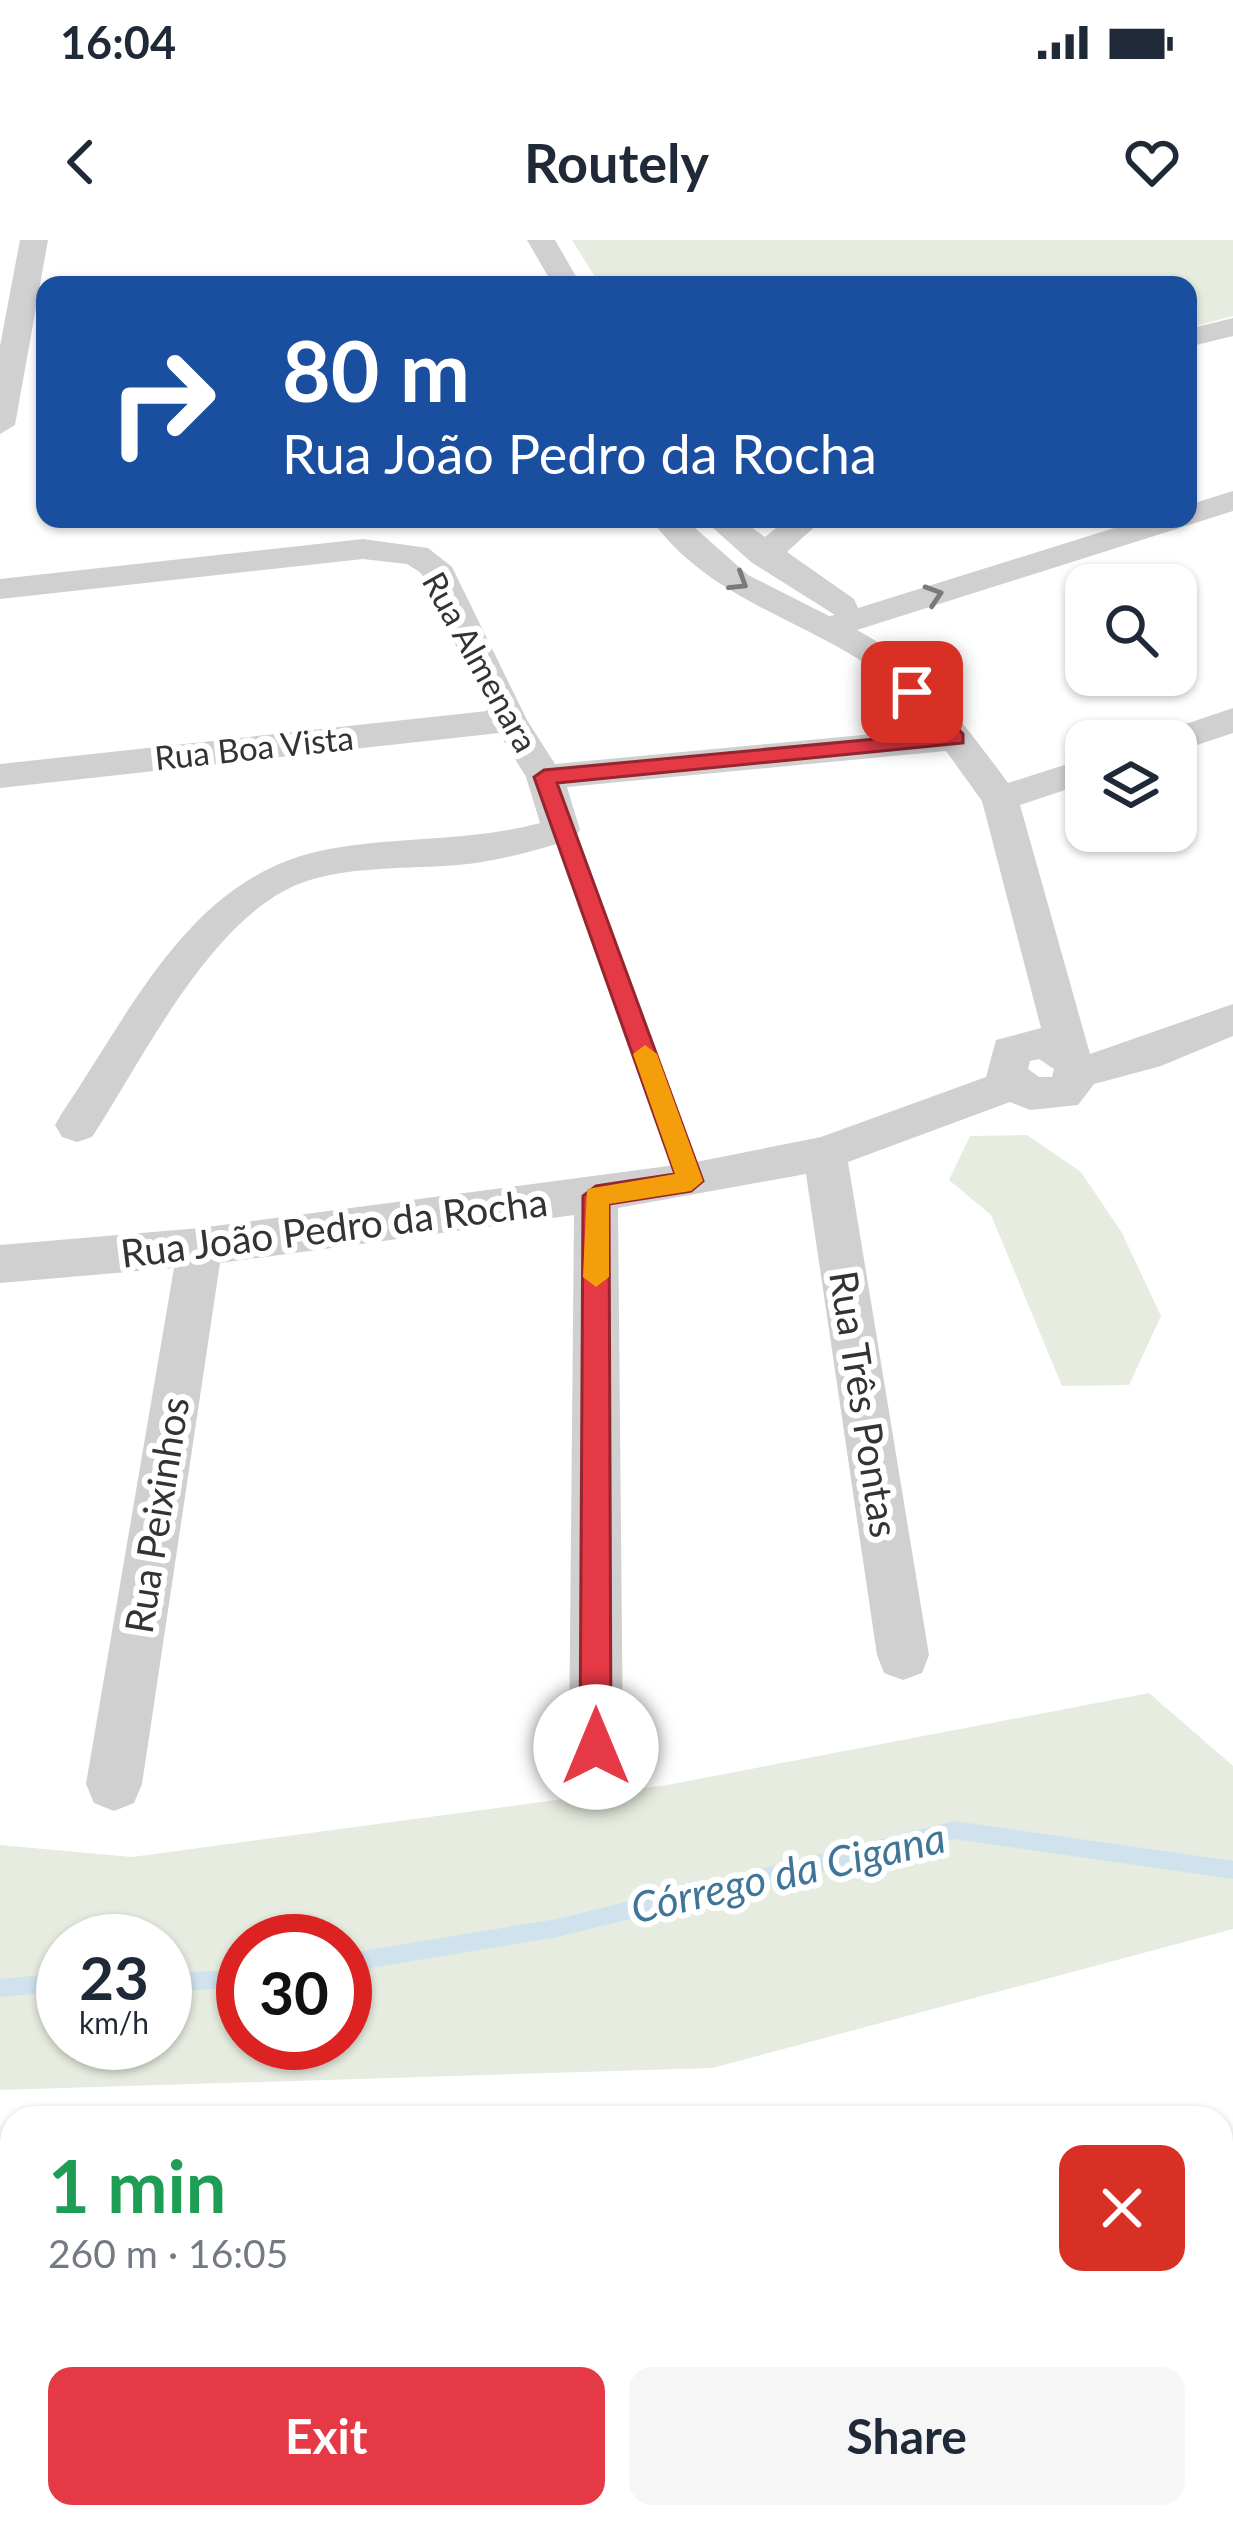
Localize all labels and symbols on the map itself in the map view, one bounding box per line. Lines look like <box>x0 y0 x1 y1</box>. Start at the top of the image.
street label: Rua Almenara <box>415 564 547 759</box>
one-way arrow <box>726 568 748 590</box>
one-way arrow <box>923 585 944 610</box>
pin <box>861 641 963 743</box>
street label: Rua Boa Vista <box>153 717 355 777</box>
street label: Rua João Pedro da Rocha <box>118 1178 550 1276</box>
street label: Rua Três Pontas <box>821 1267 909 1540</box>
street label: Rua Peixinhos <box>115 1394 197 1636</box>
position arrow <box>533 1684 659 1810</box>
water label: Córrego da Cigana <box>626 1812 950 1933</box>
speed limit sign: 30 <box>216 1914 372 2070</box>

